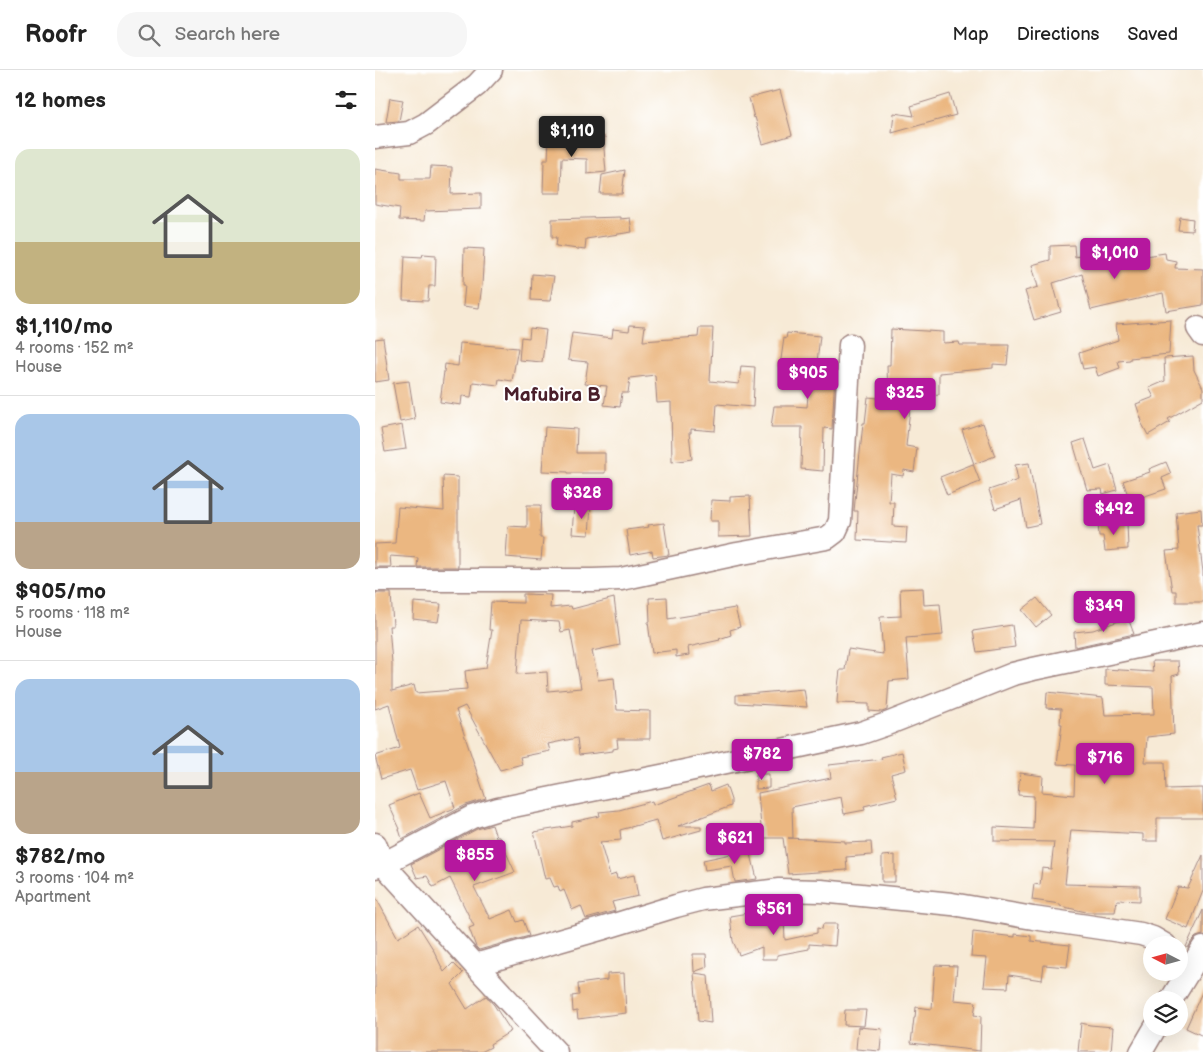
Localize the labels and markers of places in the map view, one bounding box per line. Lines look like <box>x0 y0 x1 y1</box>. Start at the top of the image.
pin: $1,110 <box>531 116 613 158</box>
pin: $1,010 <box>1074 238 1156 280</box>
pin: $905 <box>778 358 838 400</box>
pin: $325 <box>875 378 935 420</box>
pin: $328 <box>552 478 612 520</box>
pin: $492 <box>1084 494 1144 536</box>
pin: $349 <box>1074 590 1134 633</box>
pin: $782 <box>732 738 792 781</box>
pin: $716 <box>1075 742 1135 785</box>
pin: $621 <box>705 822 765 865</box>
pin: $855 <box>445 840 505 882</box>
pin: $561 <box>744 894 804 936</box>

